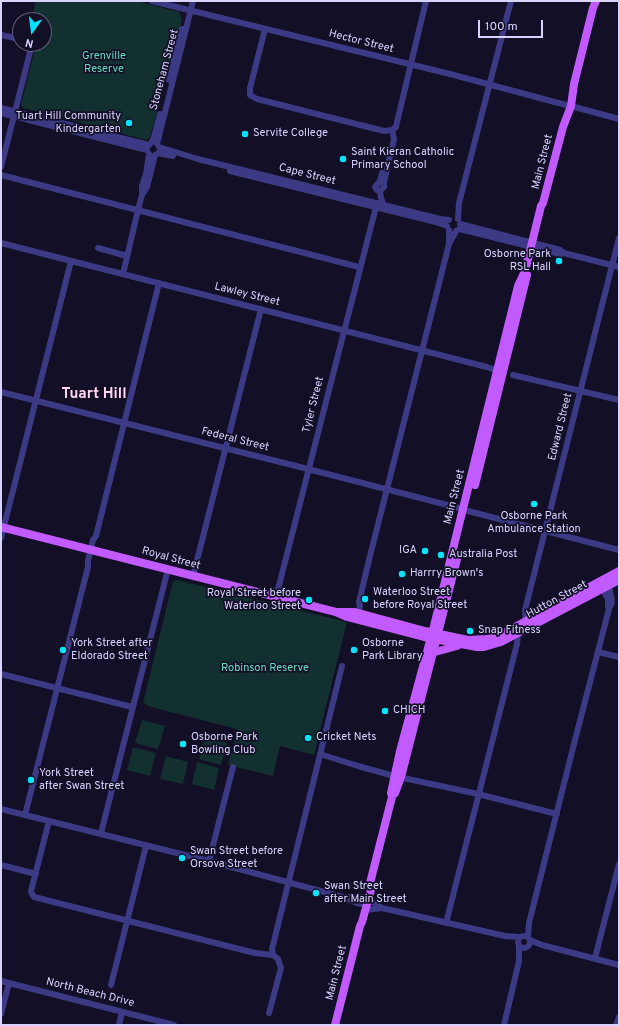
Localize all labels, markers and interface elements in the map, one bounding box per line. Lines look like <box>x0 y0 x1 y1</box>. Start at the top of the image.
north arrow <box>12 12 52 52</box>
scale bar <box>480 12 545 38</box>
text: 100 m <box>485 19 518 35</box>
street label: Stoneham Street <box>148 28 182 112</box>
street label: Hector Street <box>327 28 395 56</box>
text: N <box>24 35 35 50</box>
park label: Grenville Reserve <box>82 50 126 76</box>
place label: Tuart Hill Community Kindergarten <box>16 110 121 136</box>
marker: Tuart Hill Community Kindergarten <box>124 118 134 128</box>
place label: Servite College <box>253 127 328 141</box>
marker: Servite College <box>240 129 250 139</box>
street label: Main Street <box>530 133 556 191</box>
place label: Saint Kieran Catholic Primary School <box>351 146 454 172</box>
marker: Saint Kieran Catholic Primary School <box>338 154 348 164</box>
street label: Cape Street <box>277 162 337 188</box>
place label: Osborne Park RSL Hall <box>484 248 551 274</box>
marker: Osborne Park RSL Hall <box>554 256 564 266</box>
street label: Lawley Street <box>213 280 281 310</box>
street label: Tyler Street <box>301 375 327 435</box>
district label: Tuart Hill <box>61 386 127 404</box>
street label: Edward Street <box>546 392 576 462</box>
street label: Federal Street <box>200 425 270 455</box>
street label: Main Street <box>442 468 468 526</box>
marker: Osborne Park Ambulance Station <box>529 499 539 509</box>
place label: Osborne Park Ambulance Station <box>487 510 581 536</box>
place label: IGA <box>399 544 417 558</box>
street label: Royal Street <box>140 545 202 573</box>
marker: IGA <box>420 546 430 556</box>
place label: Australia Post <box>449 548 517 562</box>
marker: Australia Post <box>436 550 446 560</box>
place label: Harrry Brown's <box>410 567 483 581</box>
marker: Harrry Brown's <box>397 569 407 579</box>
street label: Hutton Street <box>524 578 590 622</box>
place label: Waterloo Street before Royal Street <box>373 586 467 612</box>
place label: Royal Street before Waterloo Street <box>207 587 301 613</box>
marker: Waterloo Street before Royal Street <box>360 594 370 604</box>
marker: Royal Street before Waterloo Street <box>304 595 314 605</box>
place label: Snap Fitness <box>478 624 541 638</box>
marker: Snap Fitness <box>465 626 475 636</box>
place label: York Street after Eldorado Street <box>71 637 152 663</box>
place label: Osborne Park Library <box>362 637 423 663</box>
marker: York Street after Eldorado Street <box>58 645 68 655</box>
marker: Osborne Park Library <box>349 645 359 655</box>
park label: Robinson Reserve <box>221 662 309 676</box>
place label: CHICH <box>393 704 426 718</box>
marker: CHICH <box>380 706 390 716</box>
place label: Osborne Park Bowling Club <box>191 731 258 757</box>
place label: Cricket Nets <box>316 731 377 745</box>
marker: Cricket Nets <box>303 733 313 743</box>
marker: Osborne Park Bowling Club <box>178 739 188 749</box>
place label: York Street after Swan Street <box>39 767 124 793</box>
marker: York Street after Swan Street <box>26 775 36 785</box>
place label: Swan Street before Orsova Street <box>190 845 283 871</box>
marker: Swan Street before Orsova Street <box>177 853 187 863</box>
place label: Swan Street after Main Street <box>324 880 407 906</box>
marker: Swan Street after Main Street <box>311 888 321 898</box>
street label: Main Street <box>324 944 350 1002</box>
street label: North Beach Drive <box>44 976 136 1010</box>

